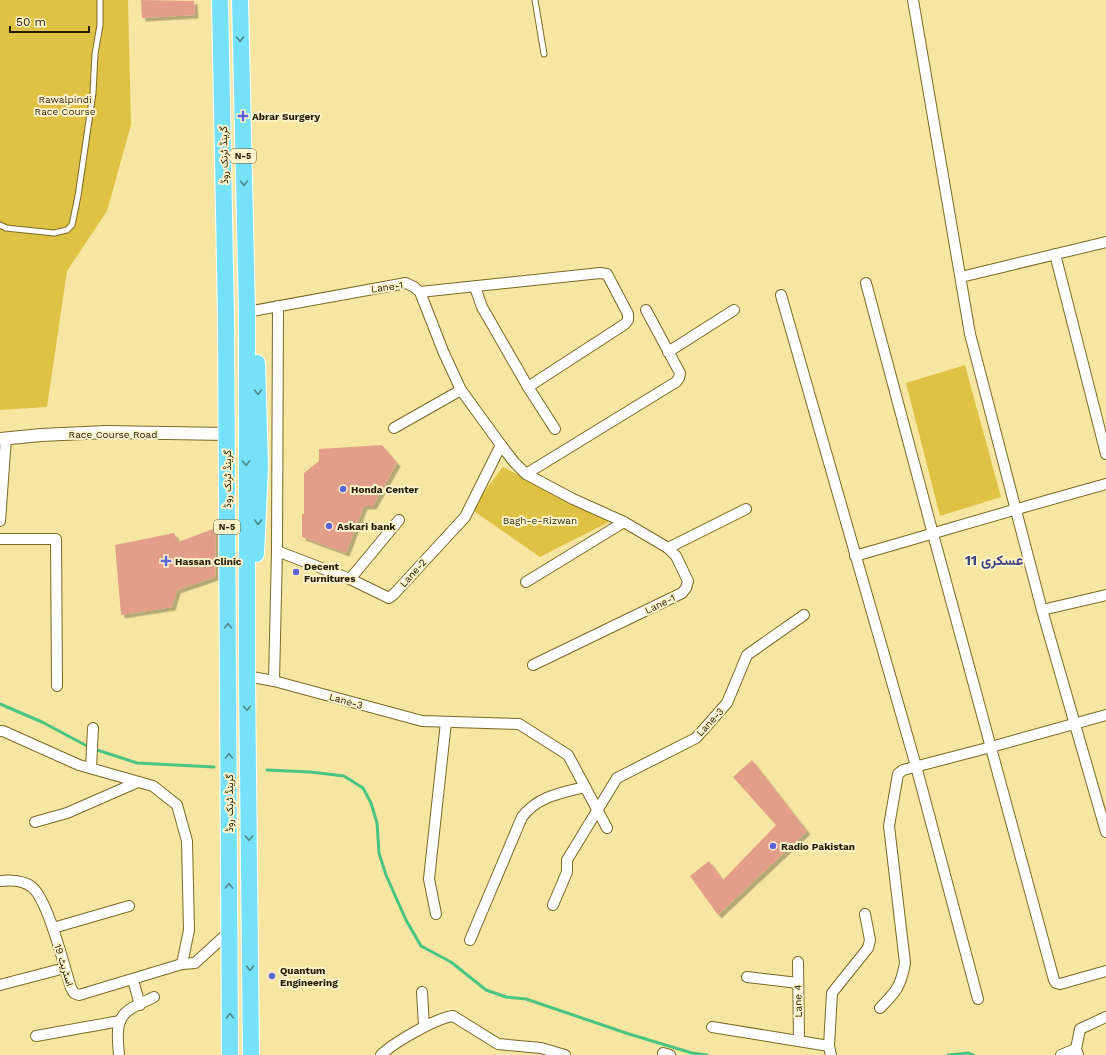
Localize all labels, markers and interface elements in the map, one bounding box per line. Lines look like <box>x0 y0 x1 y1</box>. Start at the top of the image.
scale bar <box>10 8 89 34</box>
text: 50 m <box>16 15 46 29</box>
one-way arrow <box>236 36 245 42</box>
park label: Rawalpindi Race Course <box>34 94 96 117</box>
marker: Abrar Surgery <box>237 110 249 122</box>
place label: Abrar Surgery <box>252 111 321 122</box>
street label: گرینڈ ٹرنک روڈ <box>218 125 231 184</box>
road number: N-5 <box>230 149 256 163</box>
one-way arrow <box>239 180 248 186</box>
street label: Lane-1 <box>370 279 404 295</box>
one-way arrow <box>254 389 262 395</box>
street label: Race Course Road <box>69 429 157 440</box>
street label: گرینڈ ٹرنک روڈ <box>222 450 234 508</box>
one-way arrow <box>242 460 250 466</box>
marker: Honda Center <box>338 484 348 494</box>
place label: Honda Center <box>351 484 419 495</box>
park label: Bagh-e-Rizwan <box>503 515 577 526</box>
one-way arrow <box>254 519 262 525</box>
road number: N-5 <box>214 520 240 534</box>
marker: Askari bank <box>324 521 334 531</box>
place label: Askari bank <box>337 521 396 532</box>
district label: عسکری 11 <box>965 552 1023 569</box>
marker: Hassan Clinic <box>160 555 172 567</box>
place label: Hassan Clinic <box>175 556 242 567</box>
street label: Lane-2 <box>397 557 429 589</box>
place label: Decent Furnitures <box>304 561 356 584</box>
marker: Decent Furnitures <box>291 567 301 577</box>
street label: Lane-1 <box>643 592 677 616</box>
one-way arrow <box>224 623 232 629</box>
street label: Lane-3 <box>328 691 364 711</box>
one-way arrow <box>243 705 251 711</box>
street label: Lane-3 <box>694 706 726 738</box>
one-way arrow <box>225 753 233 759</box>
street label: گرینڈ ٹرنک روڈ <box>224 774 236 832</box>
one-way arrow <box>245 835 253 841</box>
marker: Radio Pakistan <box>768 841 778 851</box>
place label: Radio Pakistan <box>781 841 855 852</box>
one-way arrow <box>225 883 233 889</box>
street label: اسٹریٹ 19 <box>51 943 76 988</box>
one-way arrow <box>246 965 254 971</box>
place label: Quantum Engineering <box>280 965 338 988</box>
marker: Quantum Engineering <box>267 971 277 981</box>
street label: Lane 4 <box>792 984 804 1018</box>
one-way arrow <box>225 1013 234 1019</box>

